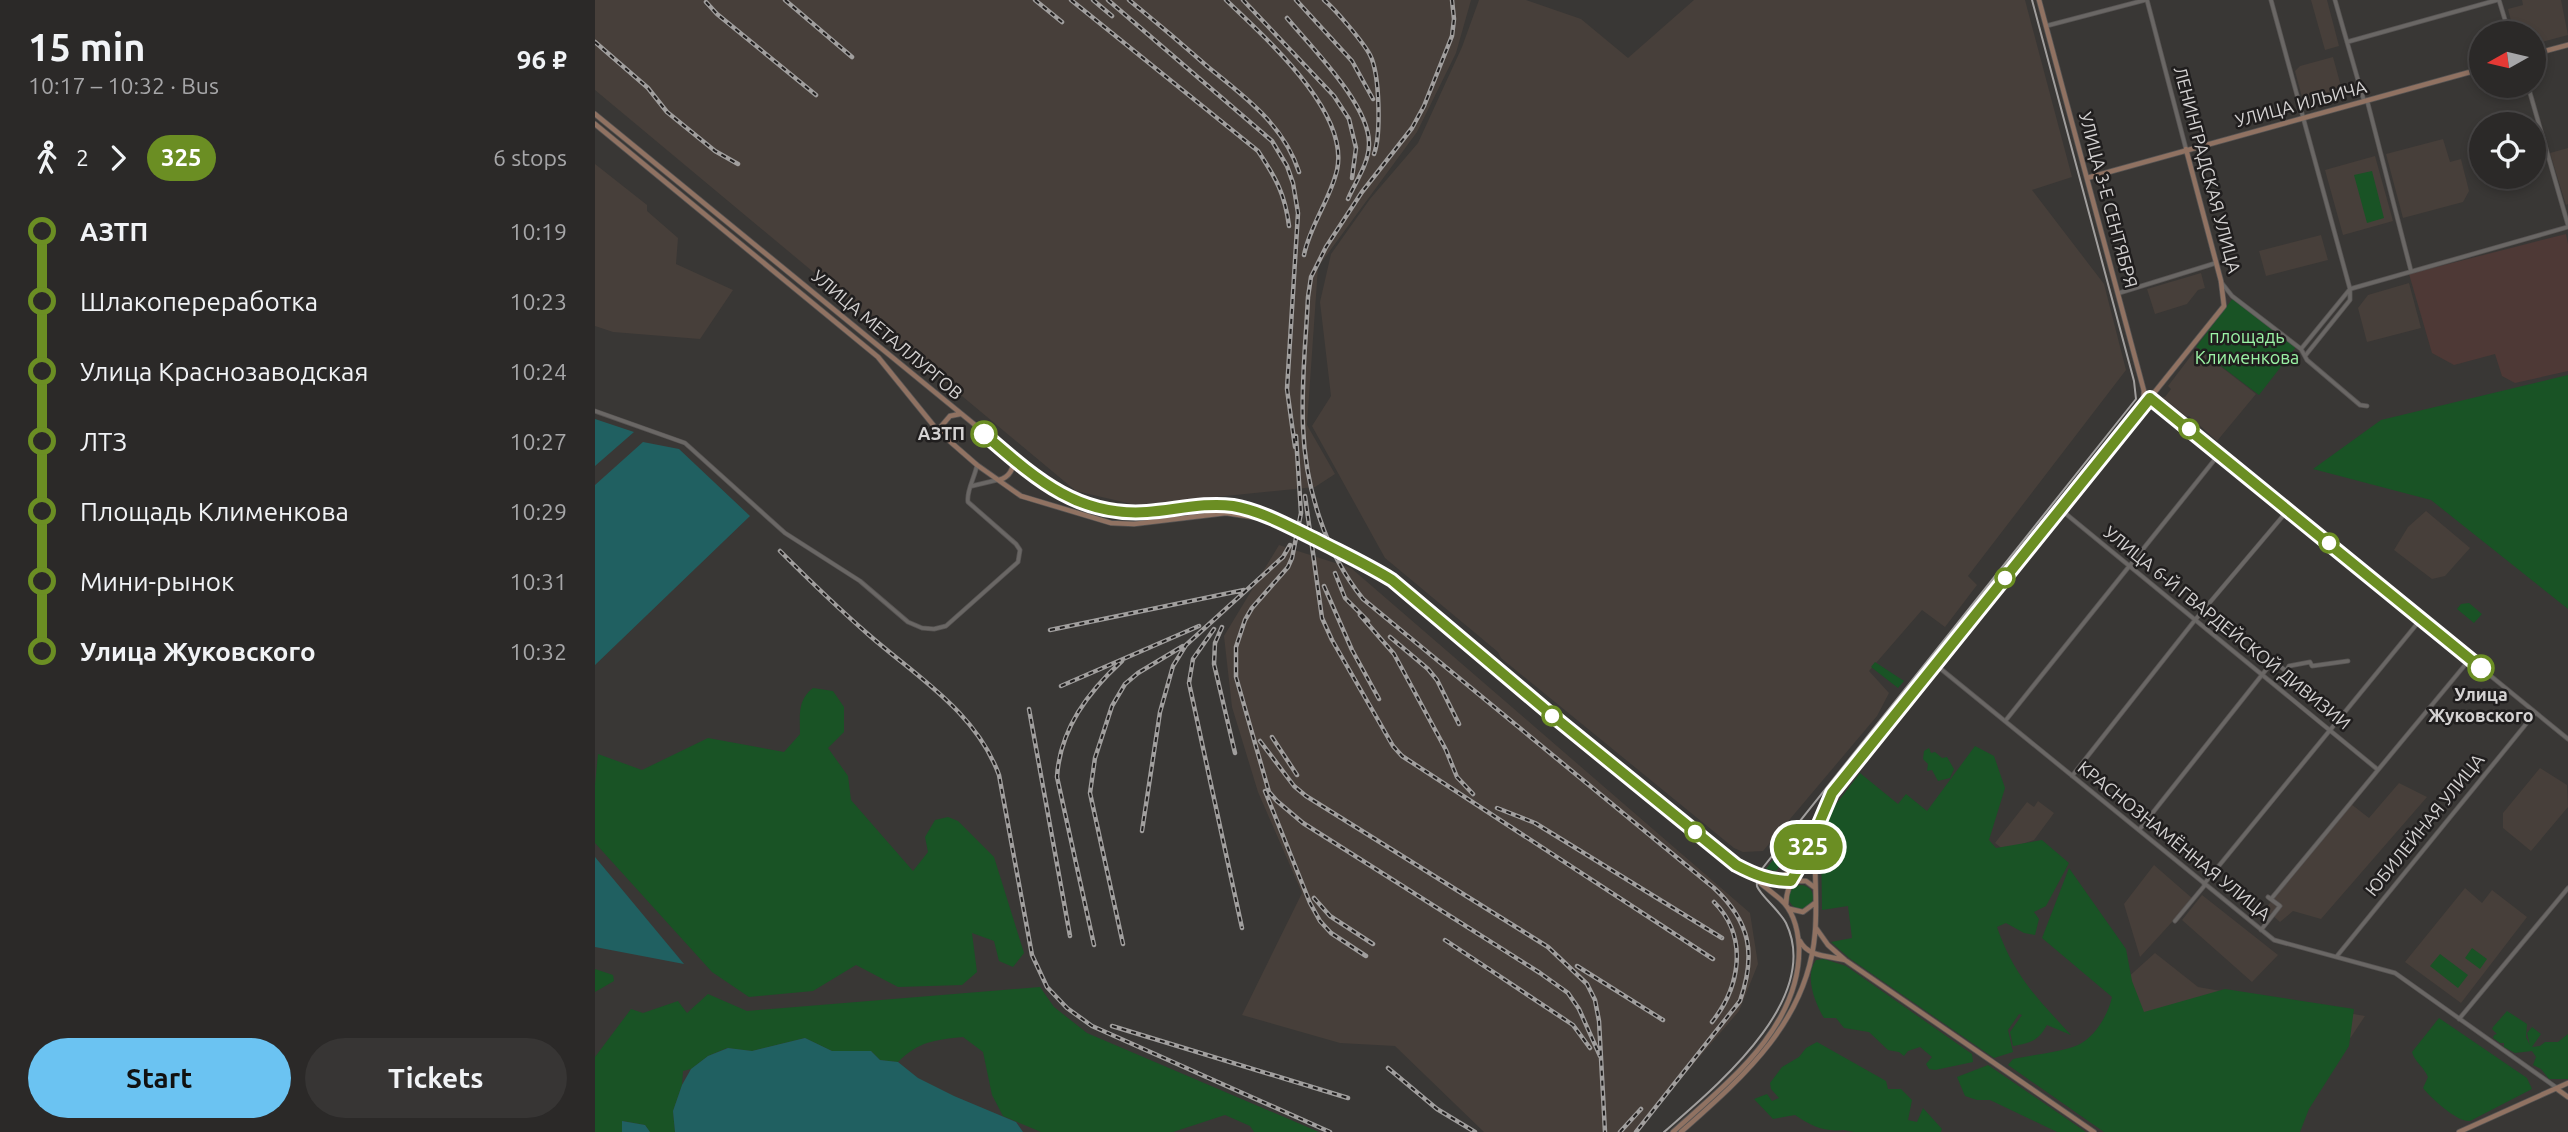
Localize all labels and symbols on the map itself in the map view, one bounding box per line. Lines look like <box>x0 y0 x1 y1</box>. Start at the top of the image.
north arrow <box>2469 21 2546 98</box>
street label: ЛЕНИНГРАДСКАЯ УЛИЦА <box>2171 64 2245 276</box>
street label: УЛИЦА ИЛЬИЧА <box>2233 76 2369 130</box>
street label: УЛИЦА 3-Е СЕНТЯБРЯ <box>2076 110 2142 290</box>
street label: УЛИЦА МЕТАЛЛУРГОВ <box>808 265 967 403</box>
park label: площадь Клименкова <box>2195 326 2299 367</box>
unlabelled marker <box>2179 419 2199 439</box>
marker: АЗТП <box>971 421 997 447</box>
place label: АЗТП <box>918 423 965 443</box>
street label: УЛИЦА 6-Й ГВАРДЕЙСКОЙ ДИВИЗИИ <box>2100 522 2355 733</box>
unlabelled marker <box>2319 533 2339 553</box>
unlabelled marker <box>1995 568 2015 588</box>
marker: Улица Жуковского <box>2468 655 2494 681</box>
place label: Улица Жуковского <box>2428 684 2534 725</box>
unlabelled marker <box>1542 706 1562 726</box>
street label: ЮБИЛЕЙНАЯ УЛИЦА <box>2361 749 2488 899</box>
street label: КРАСНОЗНАМЁННАЯ УЛИЦА <box>2074 756 2275 924</box>
unlabelled marker <box>1685 822 1705 842</box>
line badge: 325 <box>1768 824 1848 870</box>

